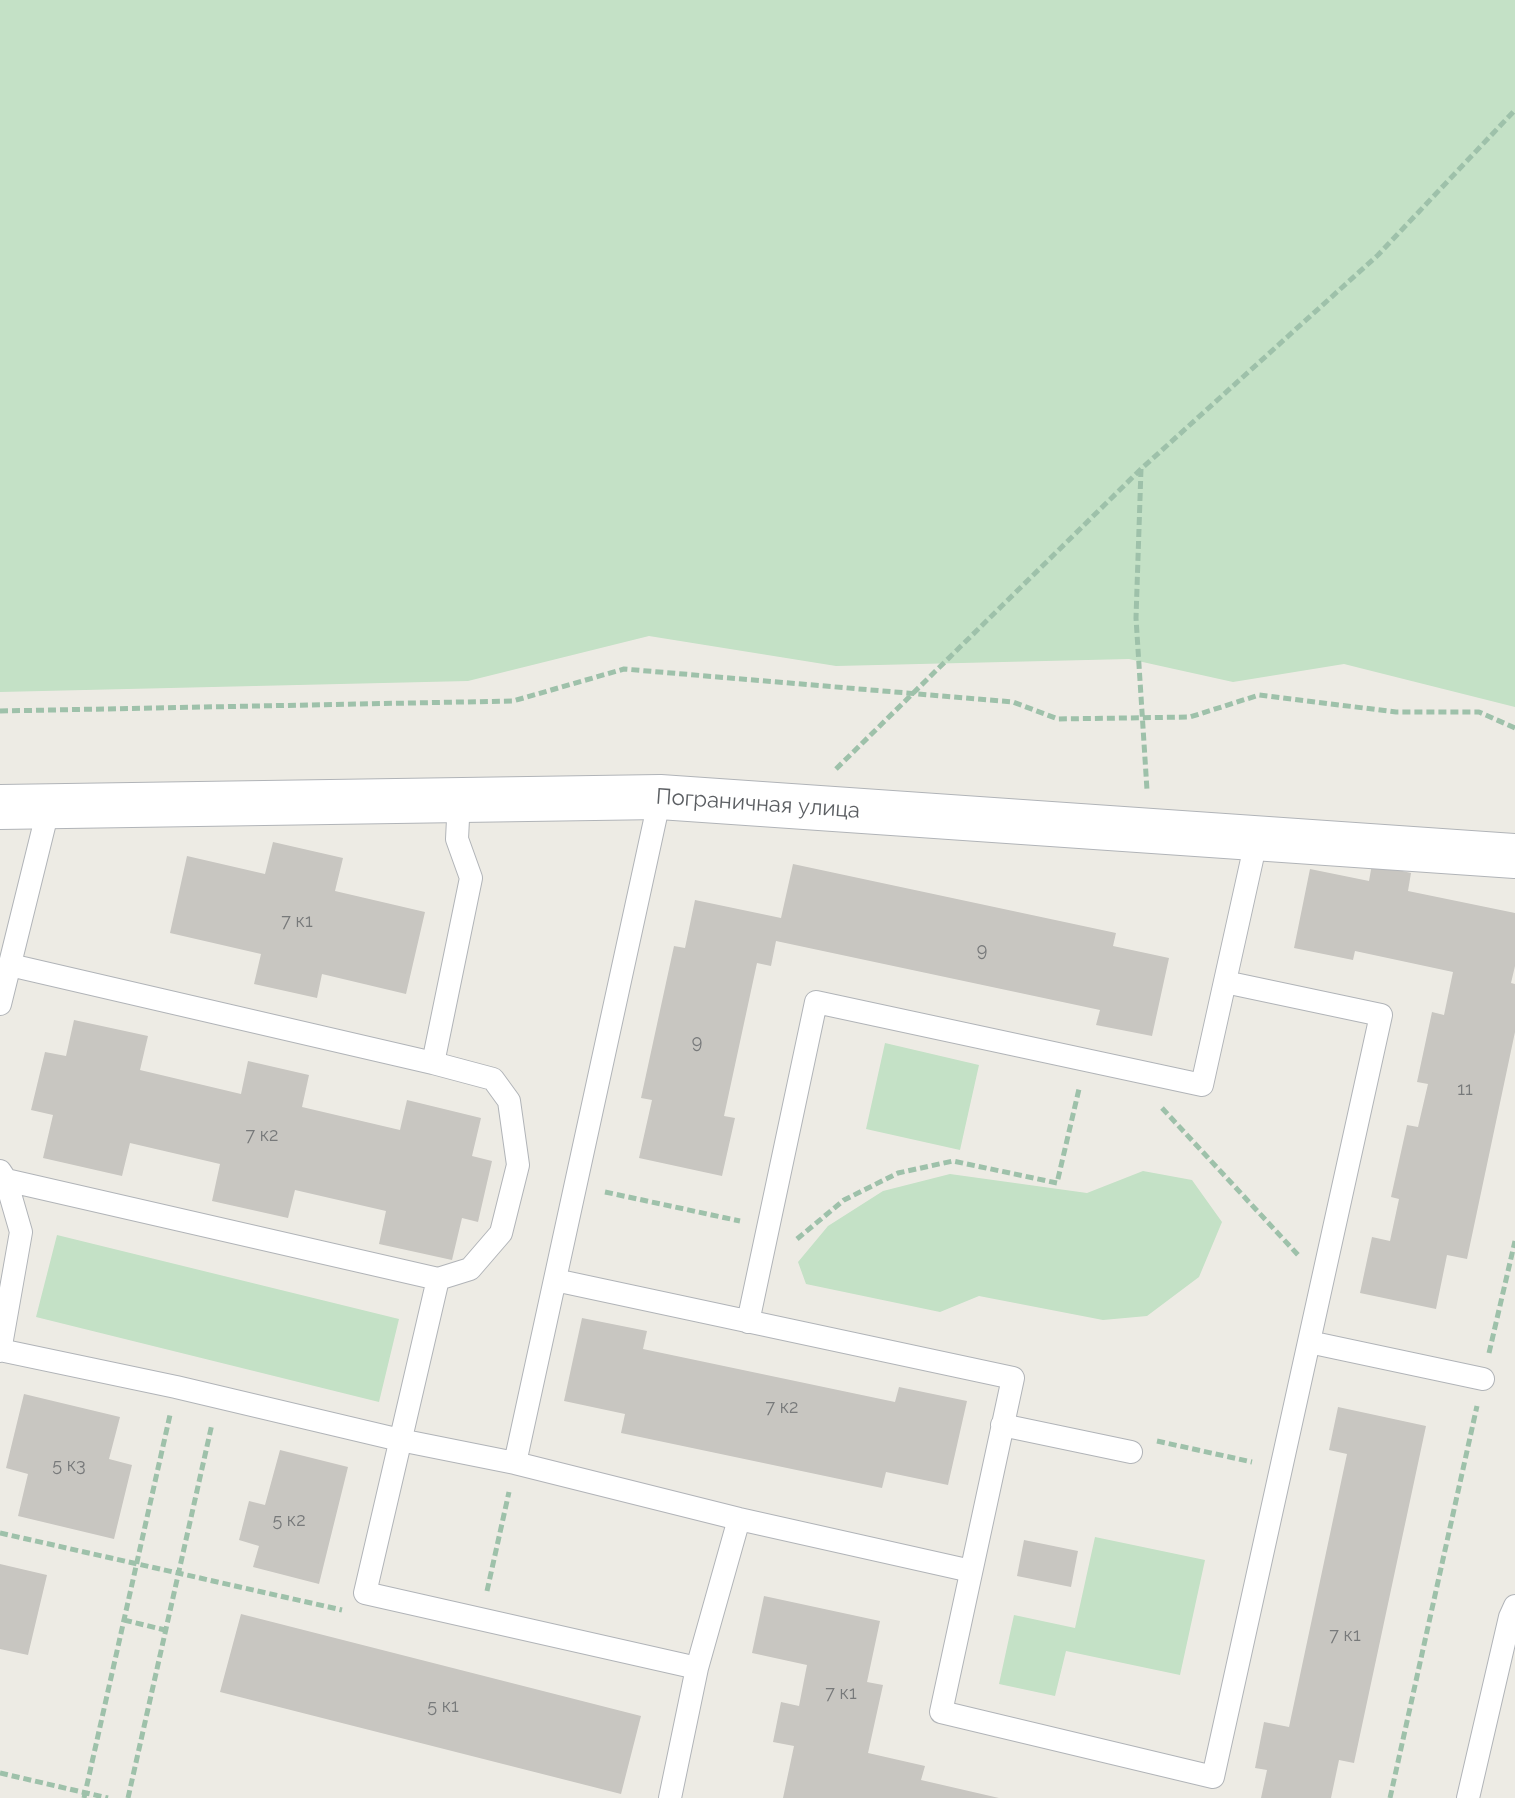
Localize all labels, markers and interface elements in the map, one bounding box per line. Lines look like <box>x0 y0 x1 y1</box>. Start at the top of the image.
street label: Пограничная улица <box>655 784 861 824</box>
house number: 7 к1 <box>281 911 313 933</box>
house number: 9 <box>977 940 987 962</box>
house number: 9 <box>692 1032 702 1054</box>
house number: 11 <box>1457 1079 1473 1101</box>
house number: 7 к2 <box>246 1125 278 1147</box>
house number: 7 к2 <box>766 1397 798 1419</box>
house number: 5 к3 <box>52 1455 86 1477</box>
house number: 5 к2 <box>272 1510 306 1532</box>
house number: 7 к1 <box>1329 1625 1361 1647</box>
house number: 7 к1 <box>825 1683 857 1705</box>
house number: 5 к1 <box>427 1696 459 1718</box>

